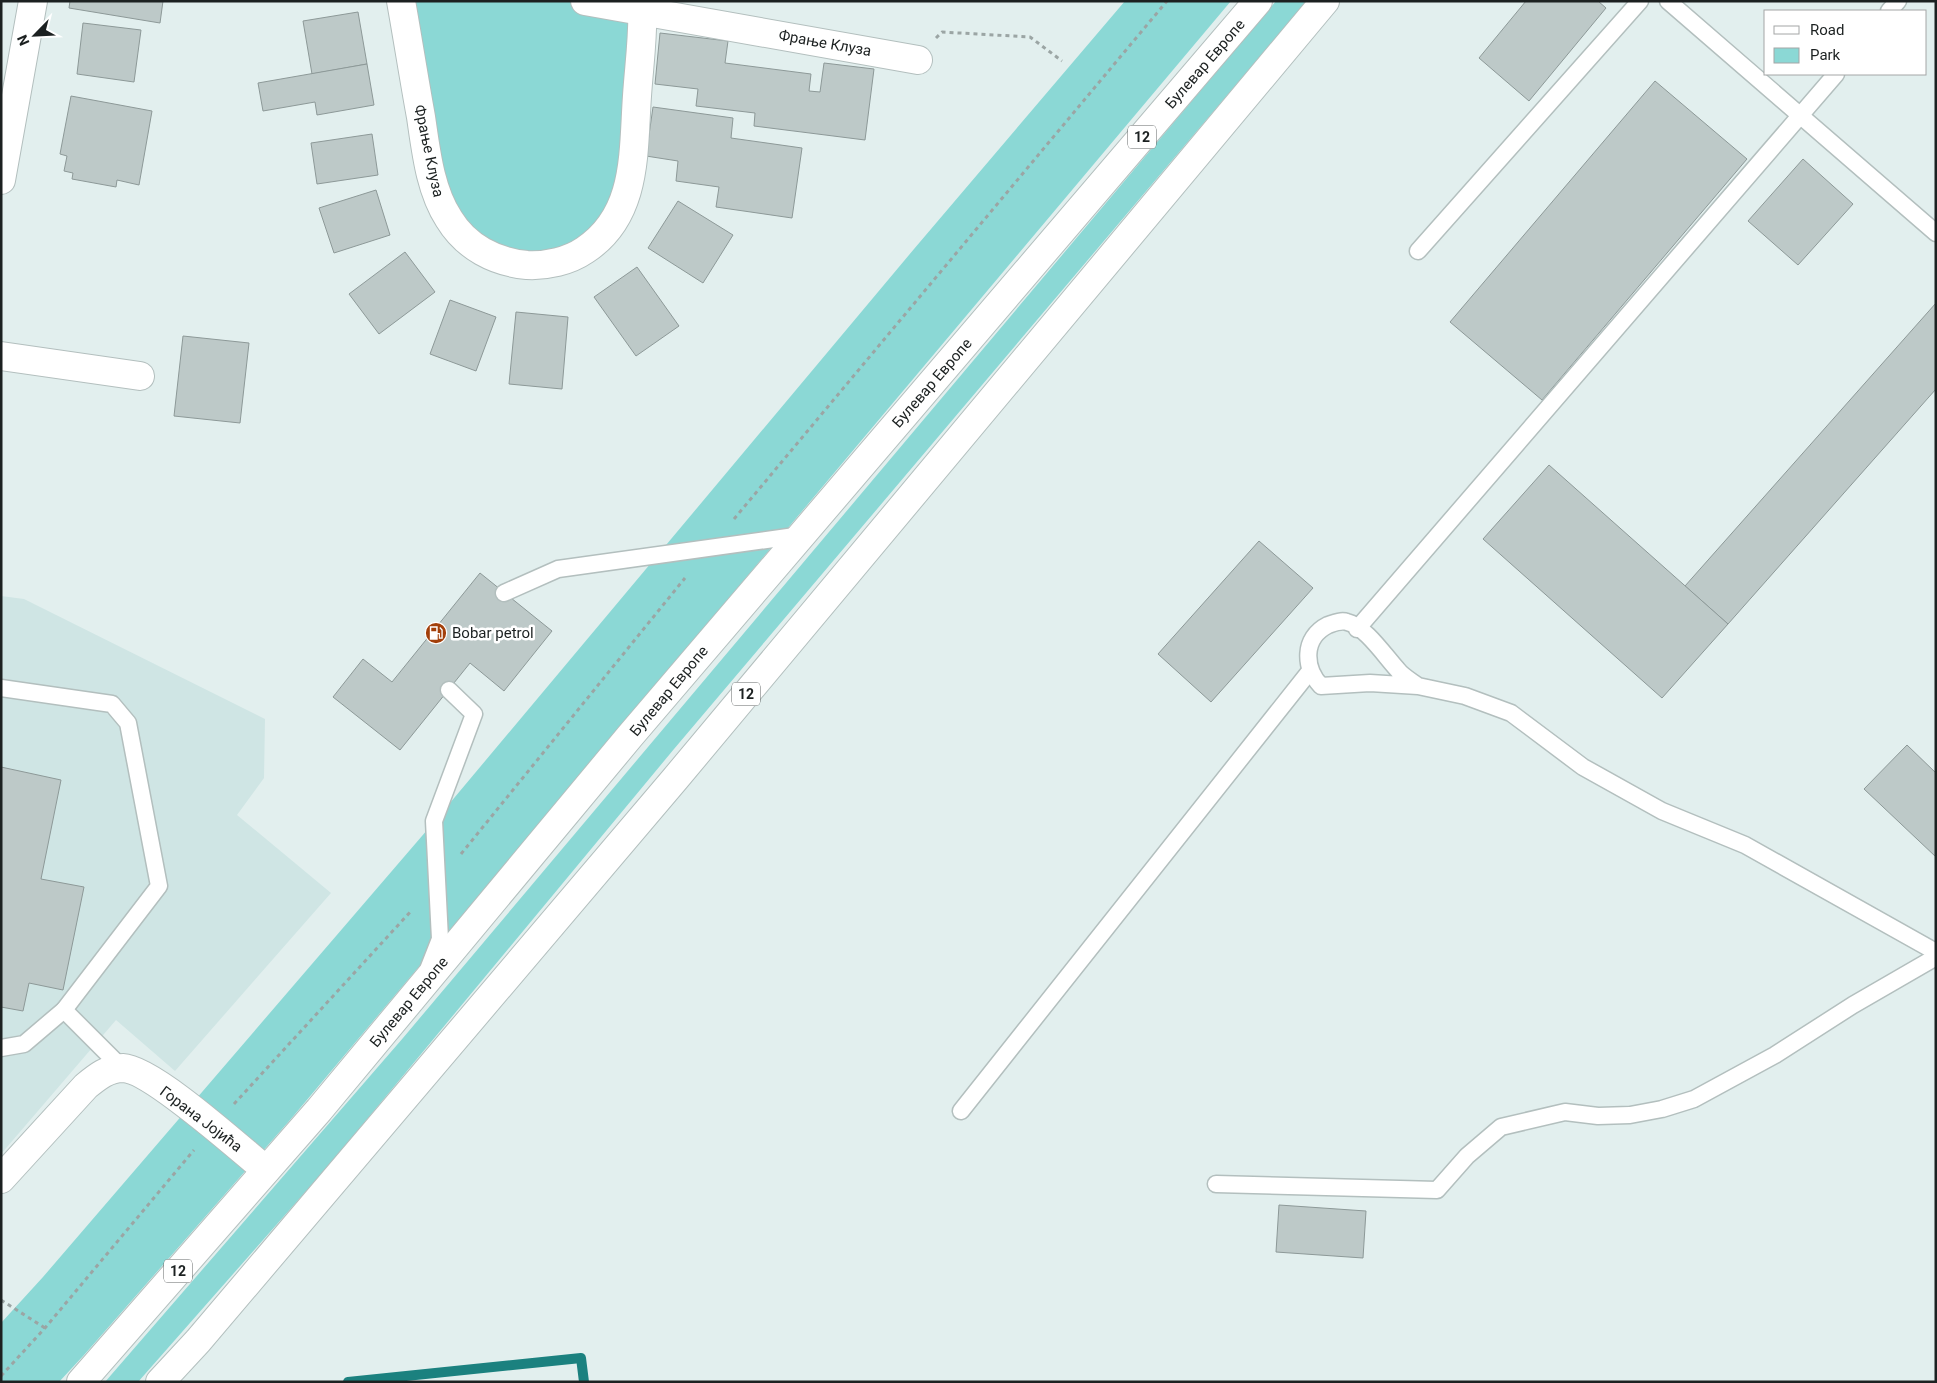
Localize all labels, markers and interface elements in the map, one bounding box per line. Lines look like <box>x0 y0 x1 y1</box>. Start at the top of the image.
north arrow <box>10 10 60 60</box>
legend <box>1764 10 1927 75</box>
street label: Булевар Европе <box>1161 16 1249 112</box>
text: Road <box>1810 21 1844 39</box>
street label: Фрање Клуза <box>777 26 873 60</box>
text: N <box>14 33 32 48</box>
text: Park <box>1810 46 1841 64</box>
street label: Фрање Клуза <box>410 103 448 199</box>
road number: 12 <box>1128 125 1156 148</box>
street label: Булевар Европе <box>888 335 976 431</box>
fuel station icon: Bobar petrol <box>424 621 448 645</box>
place label: Bobar petrol <box>452 624 534 642</box>
street label: Булевар Европе <box>626 642 712 740</box>
road number: 12 <box>732 682 760 706</box>
street label: Булевар Европе <box>366 953 452 1051</box>
street label: Горана Јојића <box>156 1082 246 1156</box>
road number: 12 <box>164 1260 192 1282</box>

